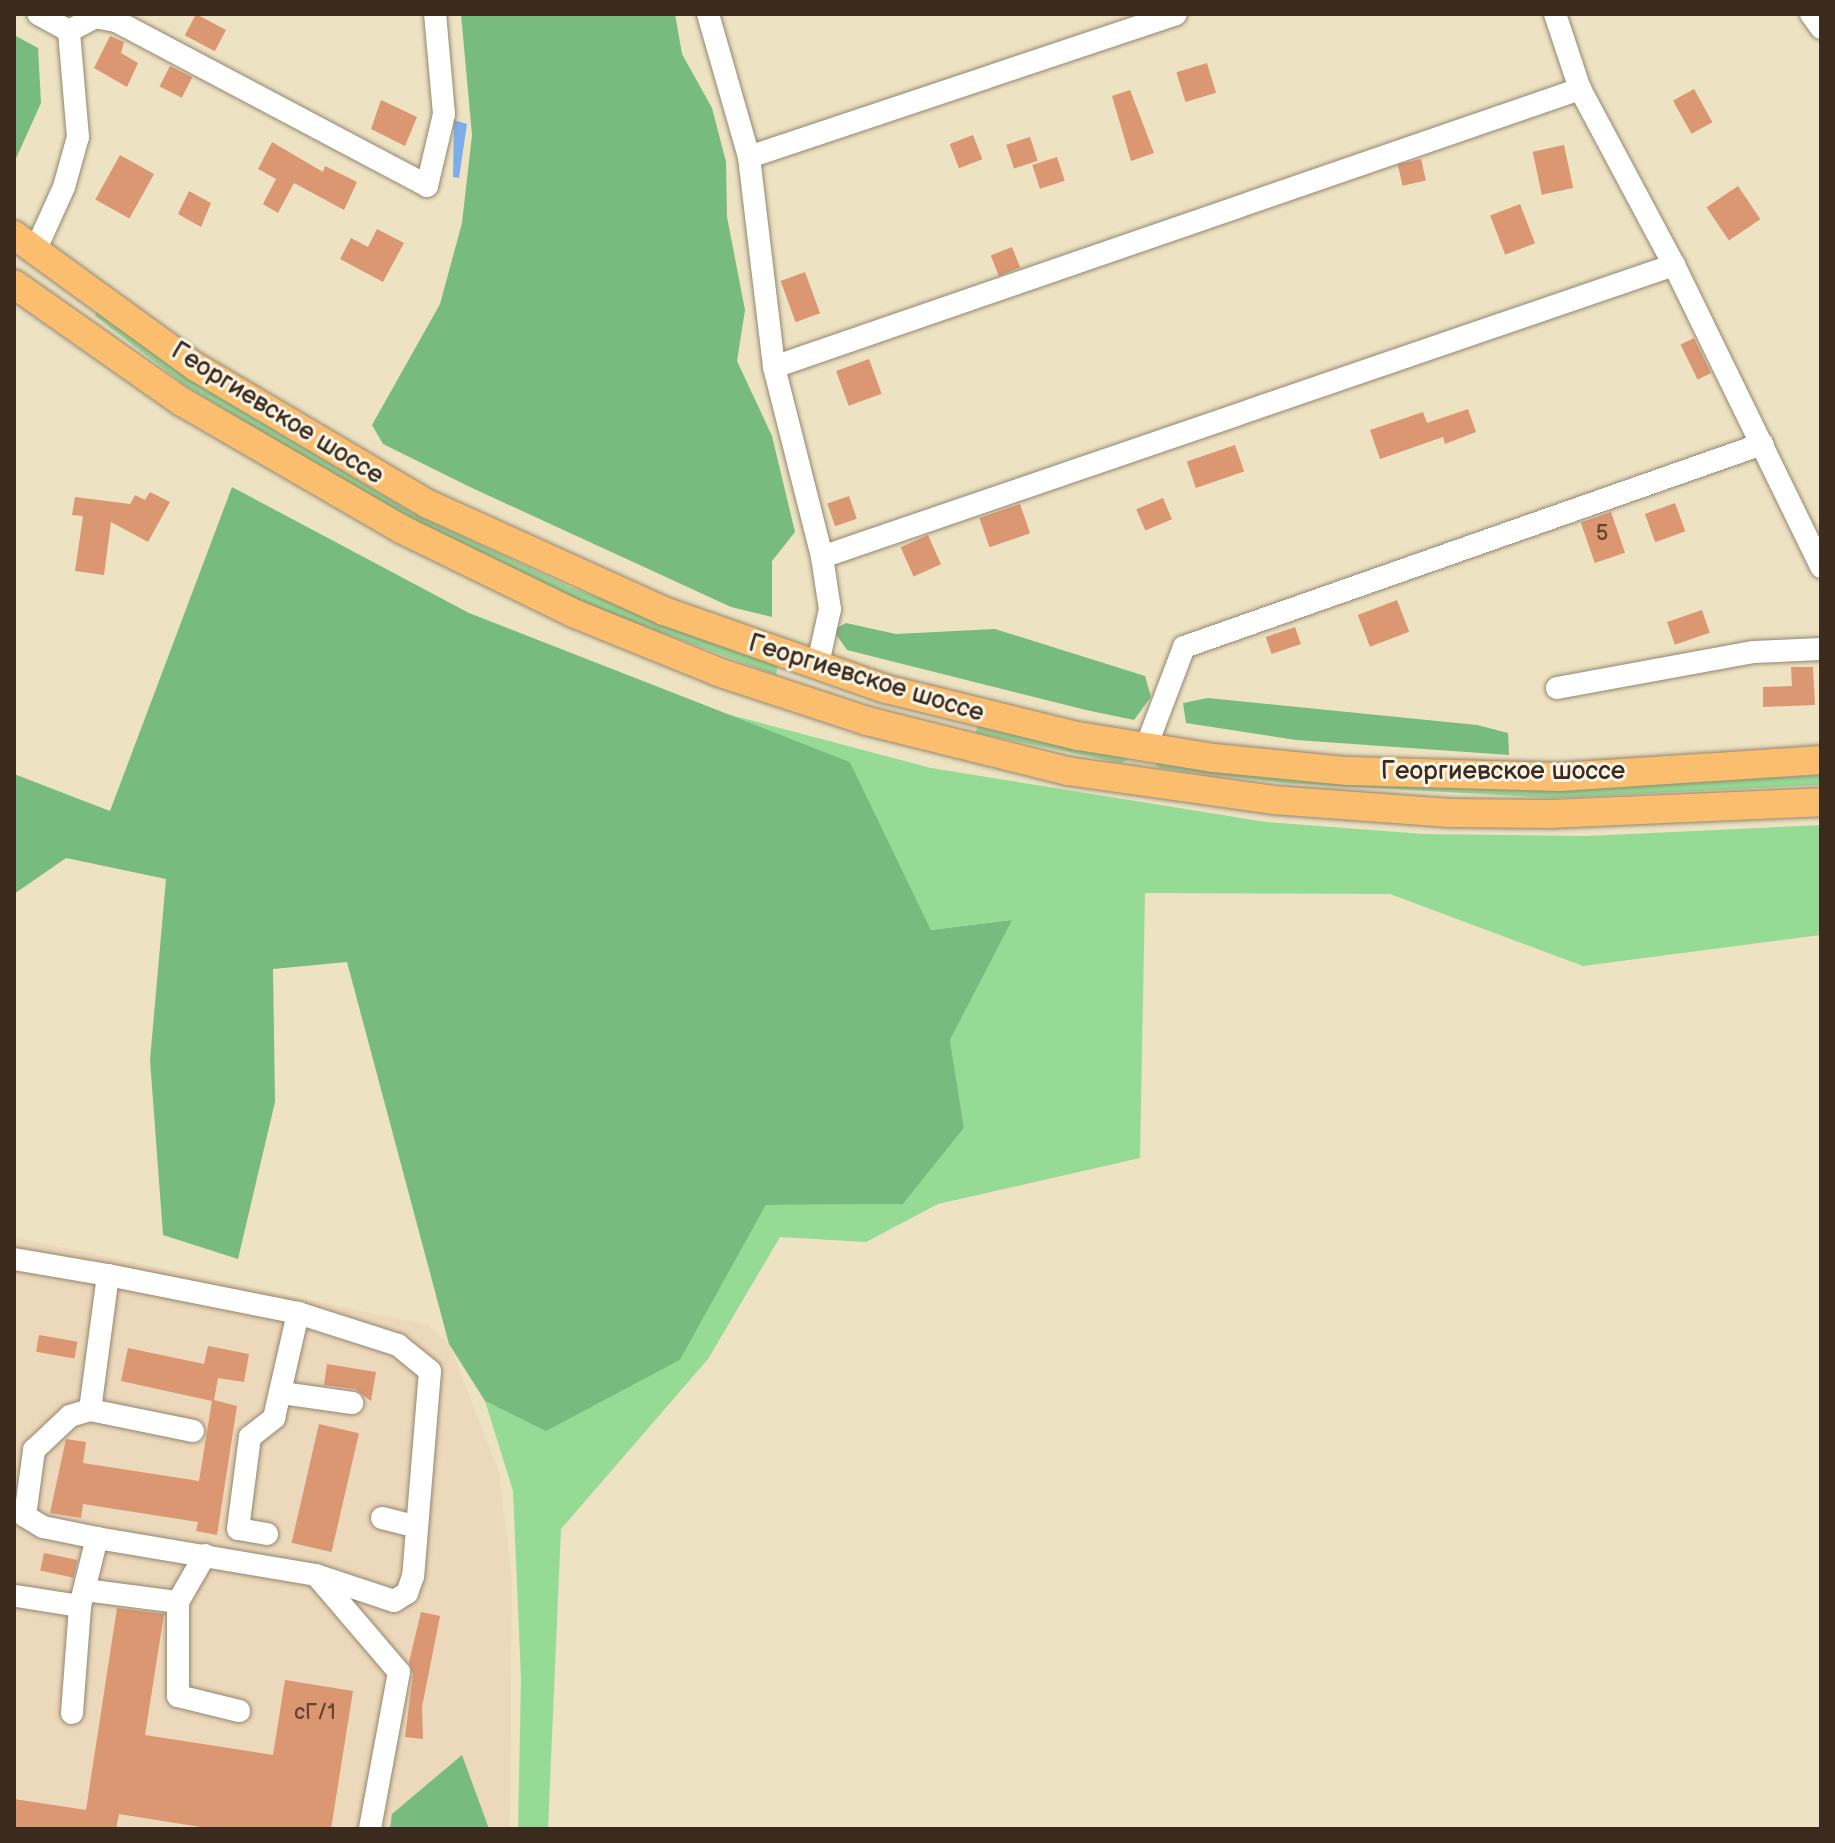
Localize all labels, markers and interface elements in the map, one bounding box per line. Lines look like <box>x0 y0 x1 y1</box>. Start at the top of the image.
street label: Георгиевское шоссе <box>165 336 389 492</box>
house number: 5 <box>1596 521 1608 547</box>
street label: Георгиевское шоссе <box>744 628 988 730</box>
street label: Георгиевское шоссе <box>1381 756 1625 788</box>
house number: сГ/1 <box>294 1700 336 1726</box>

